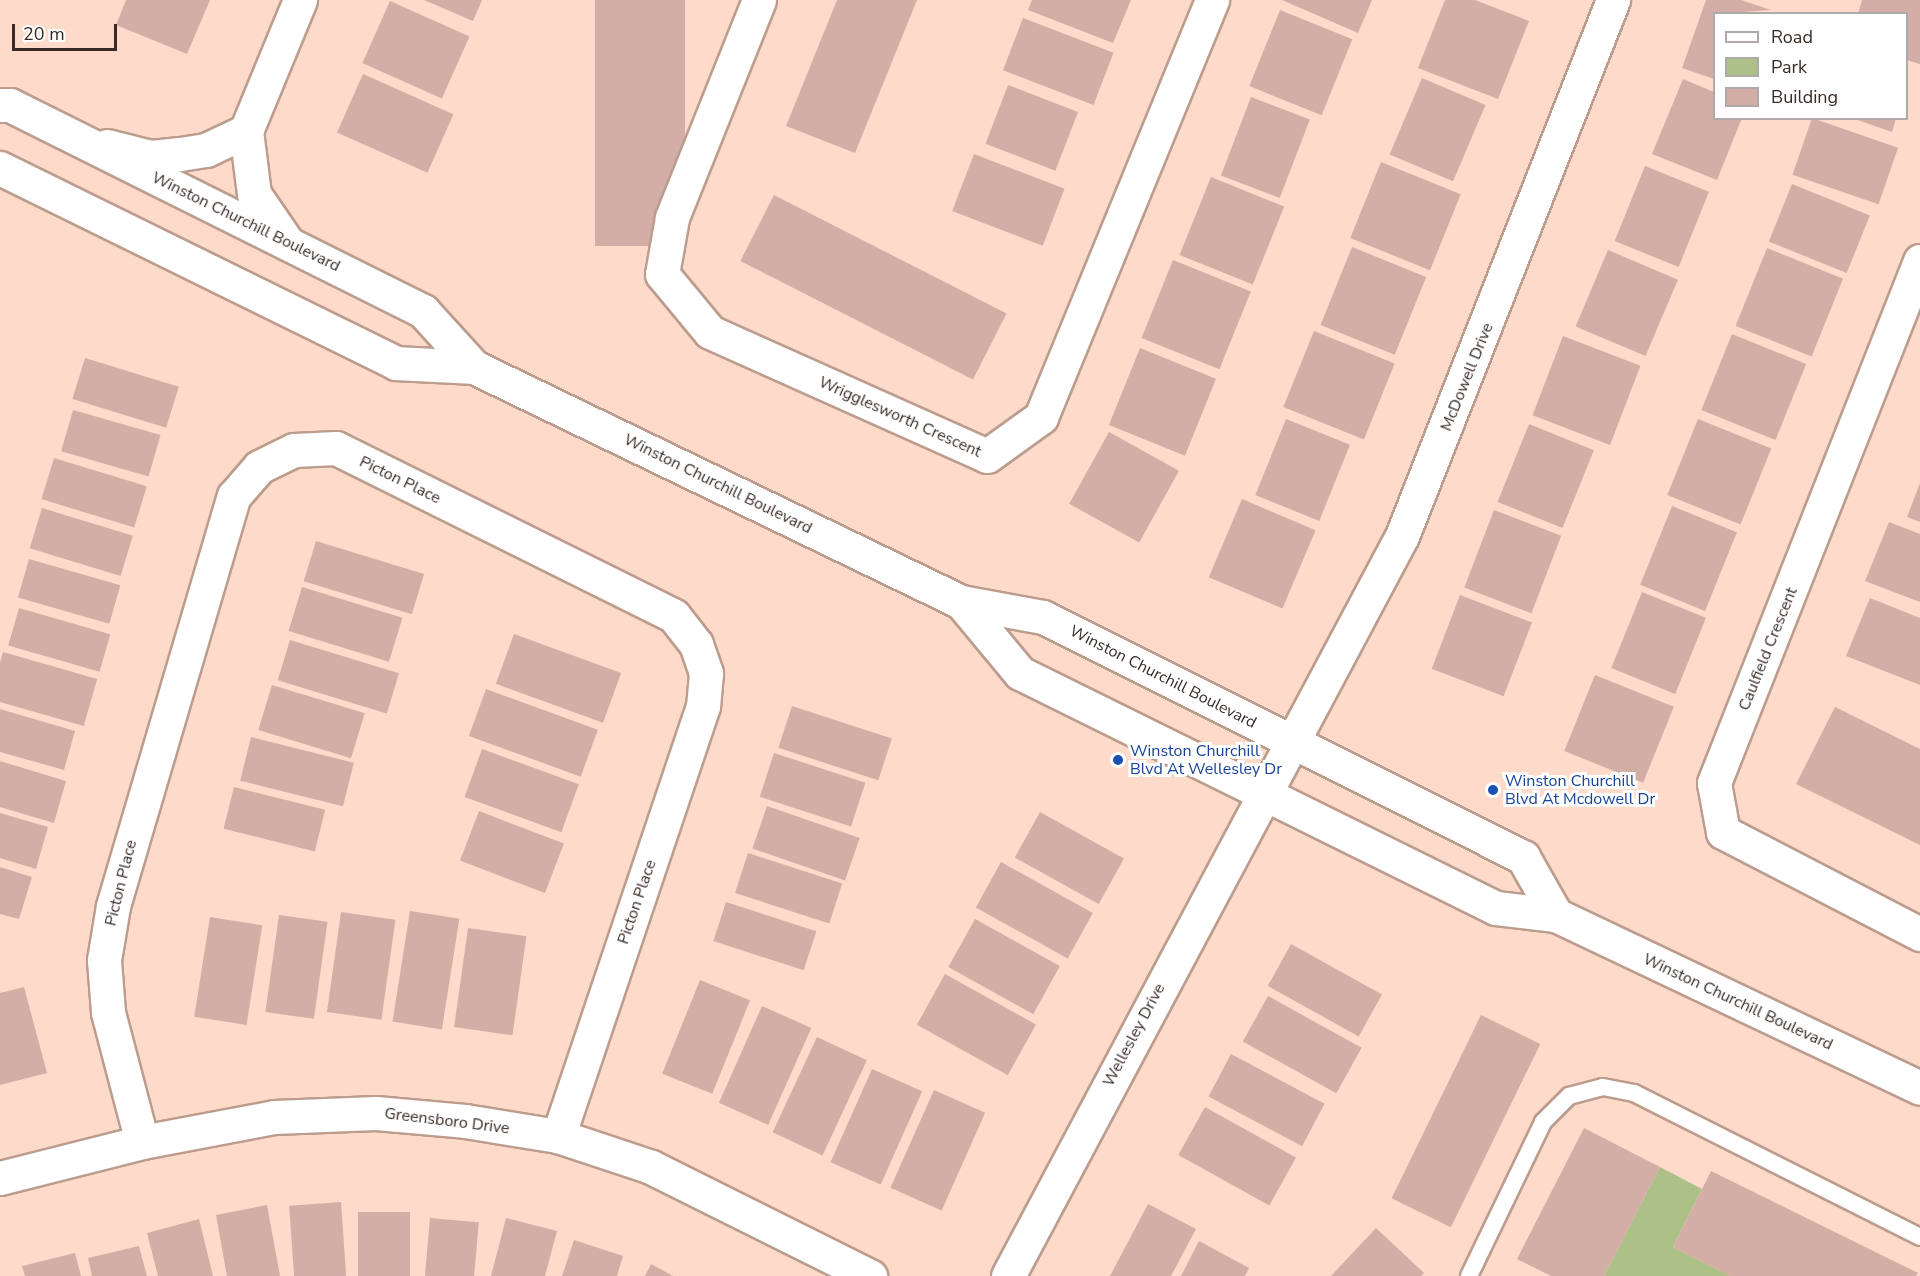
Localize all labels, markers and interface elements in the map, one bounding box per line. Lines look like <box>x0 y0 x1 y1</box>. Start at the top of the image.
scale bar <box>15 12 120 50</box>
legend <box>1713 12 1908 120</box>
text: 20 m <box>23 22 65 46</box>
text: Road <box>1771 25 1813 49</box>
text: Park <box>1771 55 1807 79</box>
text: Building <box>1771 85 1838 109</box>
street label: Winston Churchill Boulevard <box>149 168 343 276</box>
street label: McDowell Drive <box>1437 320 1497 434</box>
street label: Wrigglesworth Crescent <box>816 372 984 462</box>
street label: Winston Churchill Boulevard <box>621 430 815 538</box>
street label: Picton Place <box>356 452 444 508</box>
street label: Caulfield Crescent <box>1735 585 1801 713</box>
street label: Winston Churchill Boulevard <box>1066 621 1260 733</box>
place label: Winston Churchill Blvd At Wellesley Dr <box>1130 741 1282 779</box>
marker: Winston Churchill Blvd At Wellesley Dr <box>1111 753 1125 767</box>
place label: Winston Churchill Blvd At Mcdowell Dr <box>1505 771 1655 809</box>
marker: Winston Churchill Blvd At Mcdowell Dr <box>1486 783 1500 797</box>
street label: Picton Place <box>101 838 141 928</box>
street label: Picton Place <box>614 857 660 947</box>
street label: Winston Churchill Boulevard <box>1640 950 1836 1054</box>
street label: Wellesley Drive <box>1099 980 1169 1090</box>
street label: Greensboro Drive <box>383 1104 511 1138</box>

